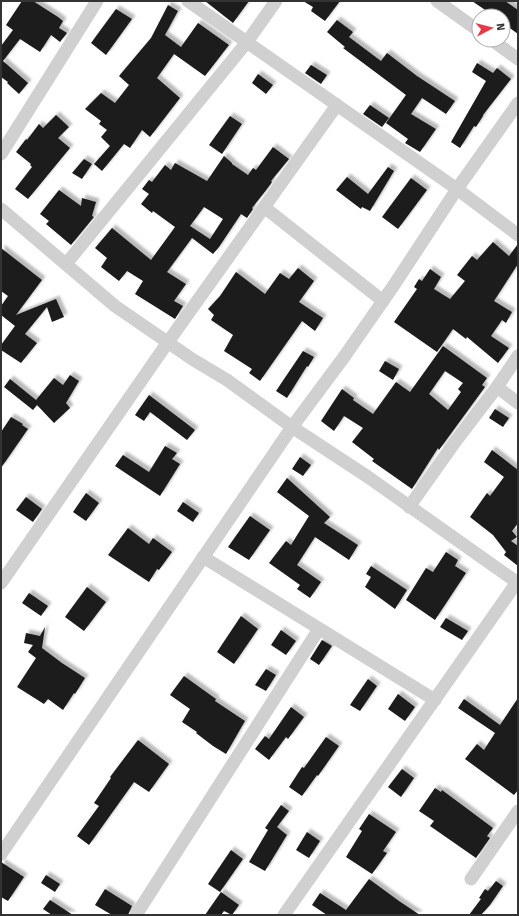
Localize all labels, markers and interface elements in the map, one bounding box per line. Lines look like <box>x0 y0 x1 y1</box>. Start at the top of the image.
north arrow <box>471 8 511 48</box>
text: N <box>494 22 507 31</box>

